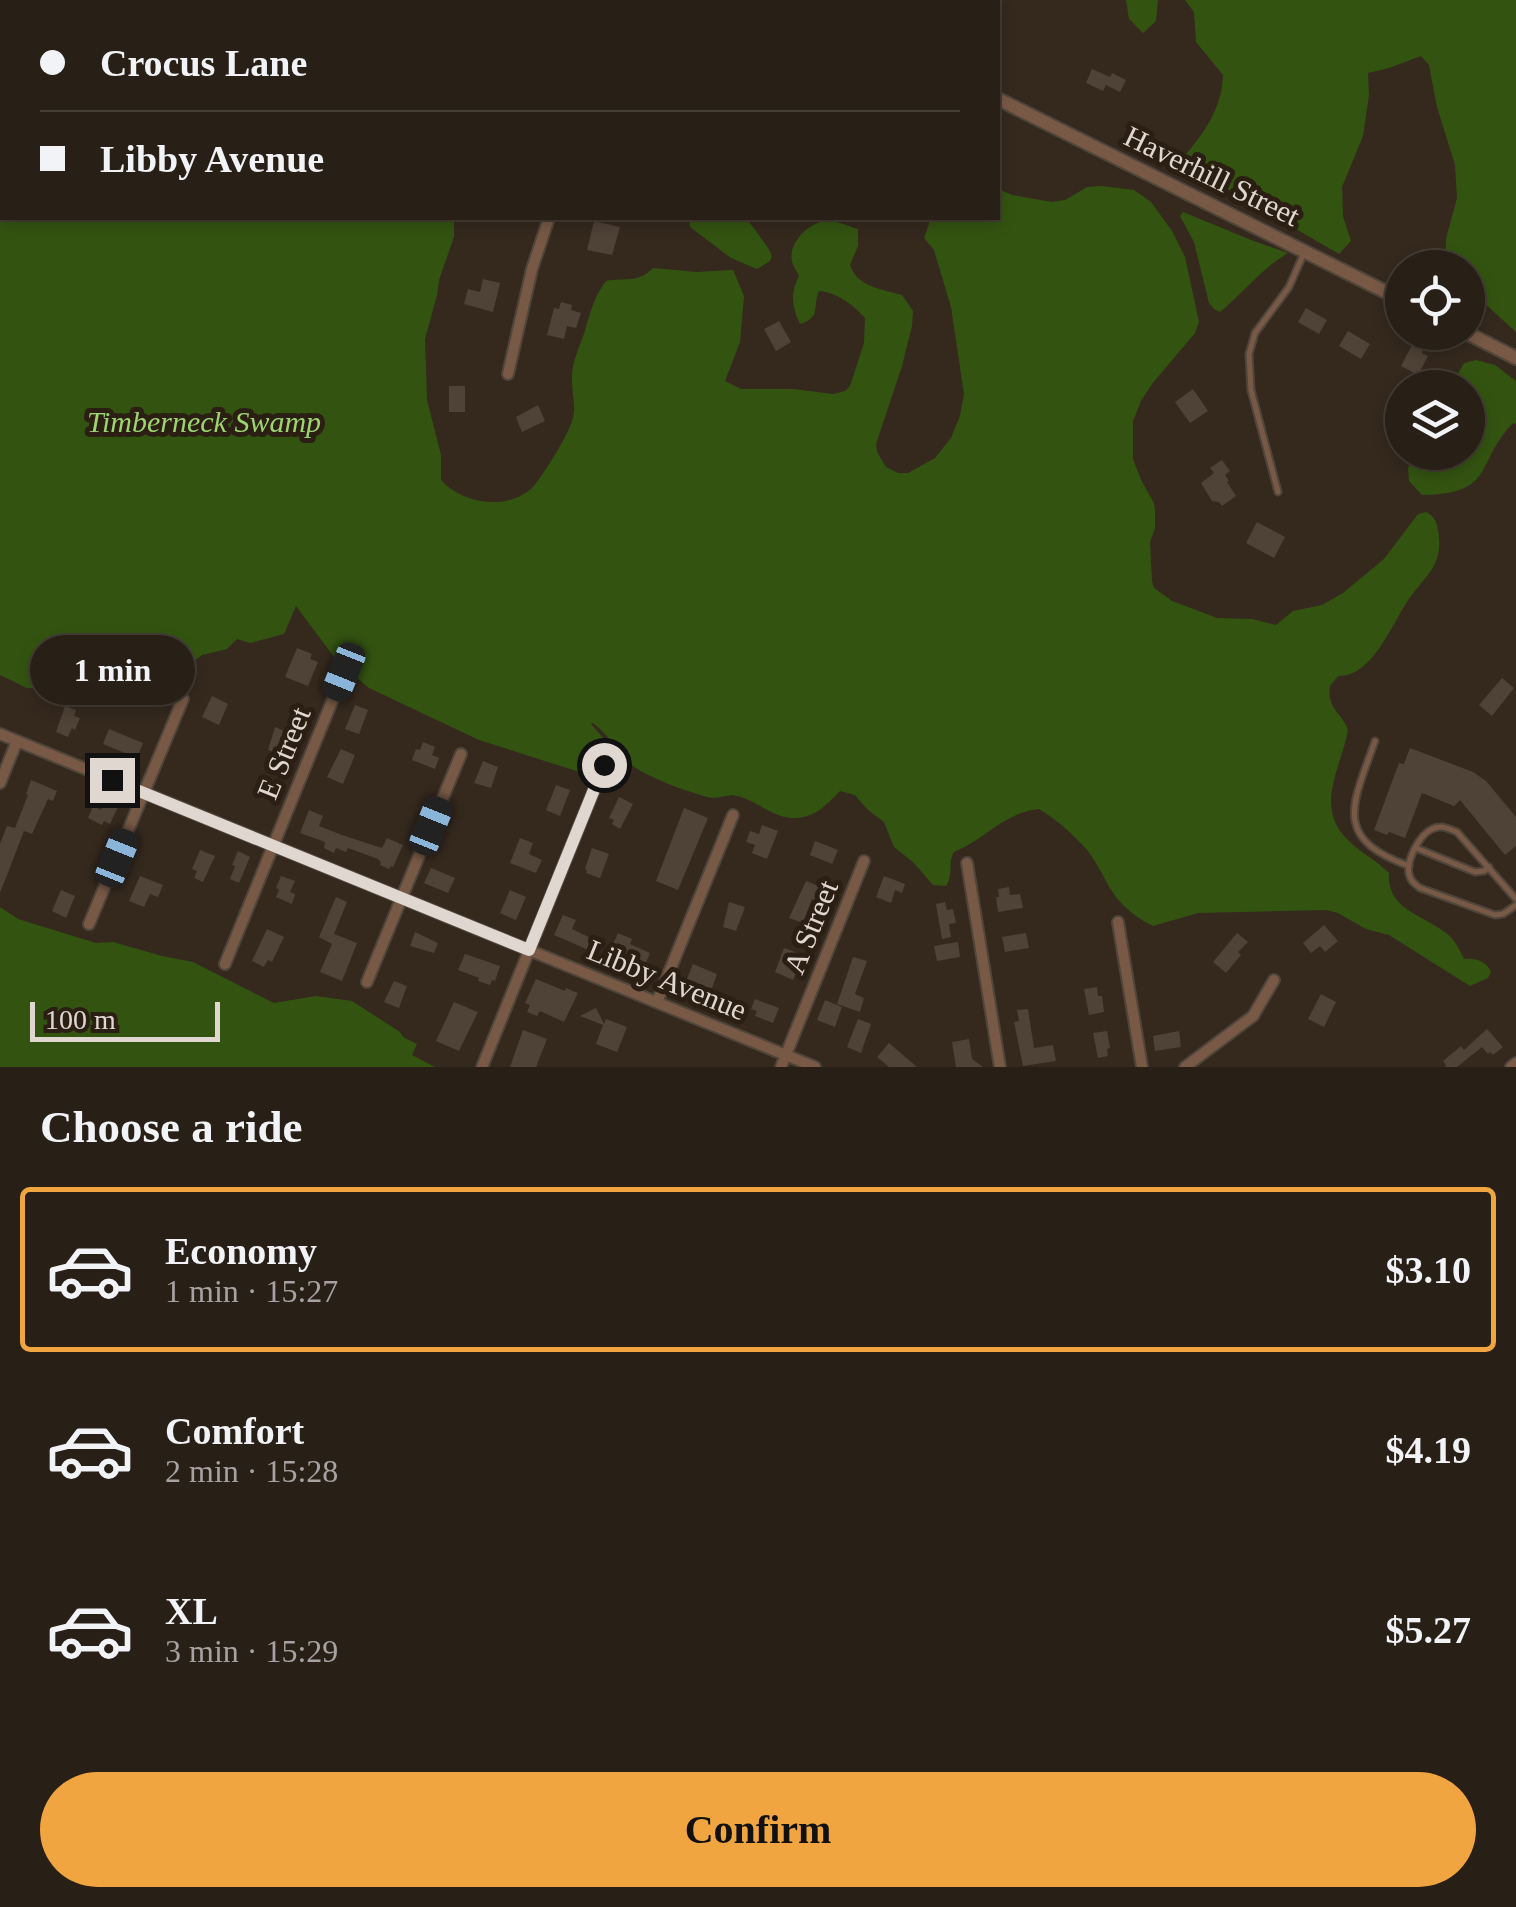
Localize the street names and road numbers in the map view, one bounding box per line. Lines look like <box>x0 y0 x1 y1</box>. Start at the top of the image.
street label: Haverhill Street <box>1119 119 1306 232</box>
street label: E Street <box>250 702 317 803</box>
street label: A Street <box>777 875 844 978</box>
street label: Libby Avenue <box>583 933 752 1026</box>

